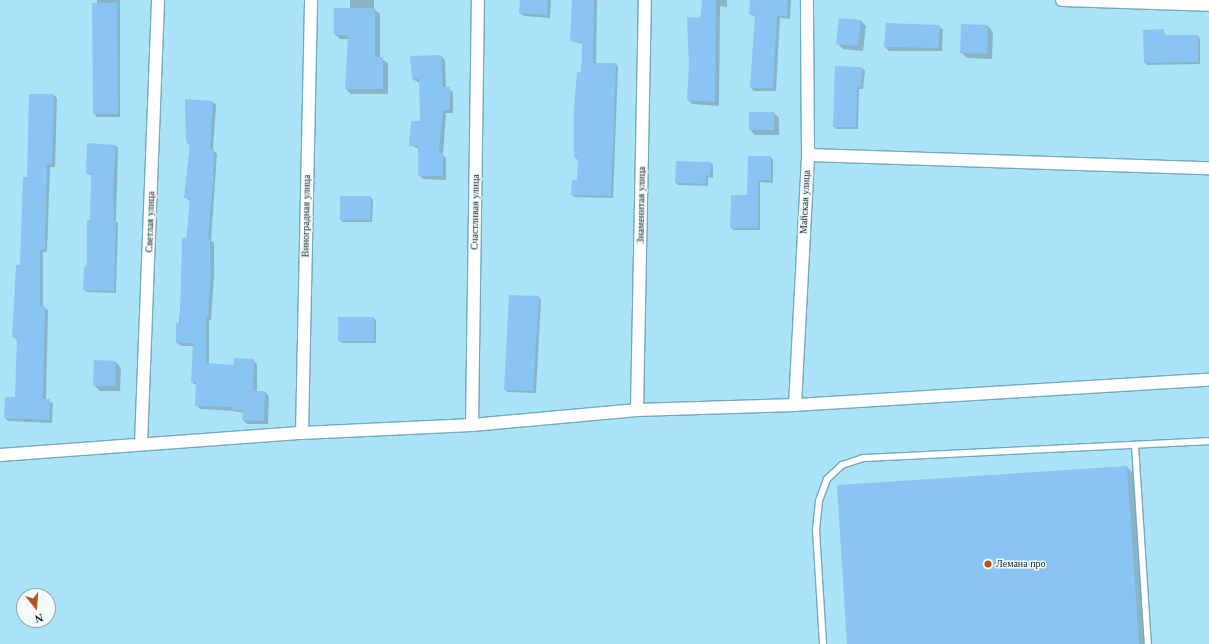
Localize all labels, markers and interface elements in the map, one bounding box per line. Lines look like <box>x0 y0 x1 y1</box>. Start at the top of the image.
street label: Знаменитая улица <box>634 166 648 244</box>
street label: Майская улица <box>797 170 813 234</box>
street label: Счастливая улица <box>468 174 482 250</box>
street label: Виноградная улица <box>299 175 313 257</box>
street label: Светлая улица <box>143 191 157 253</box>
place label: Лемана про <box>996 558 1045 570</box>
marker: Лемана про <box>983 559 993 569</box>
north arrow <box>16 588 56 628</box>
text: N <box>34 612 45 625</box>

